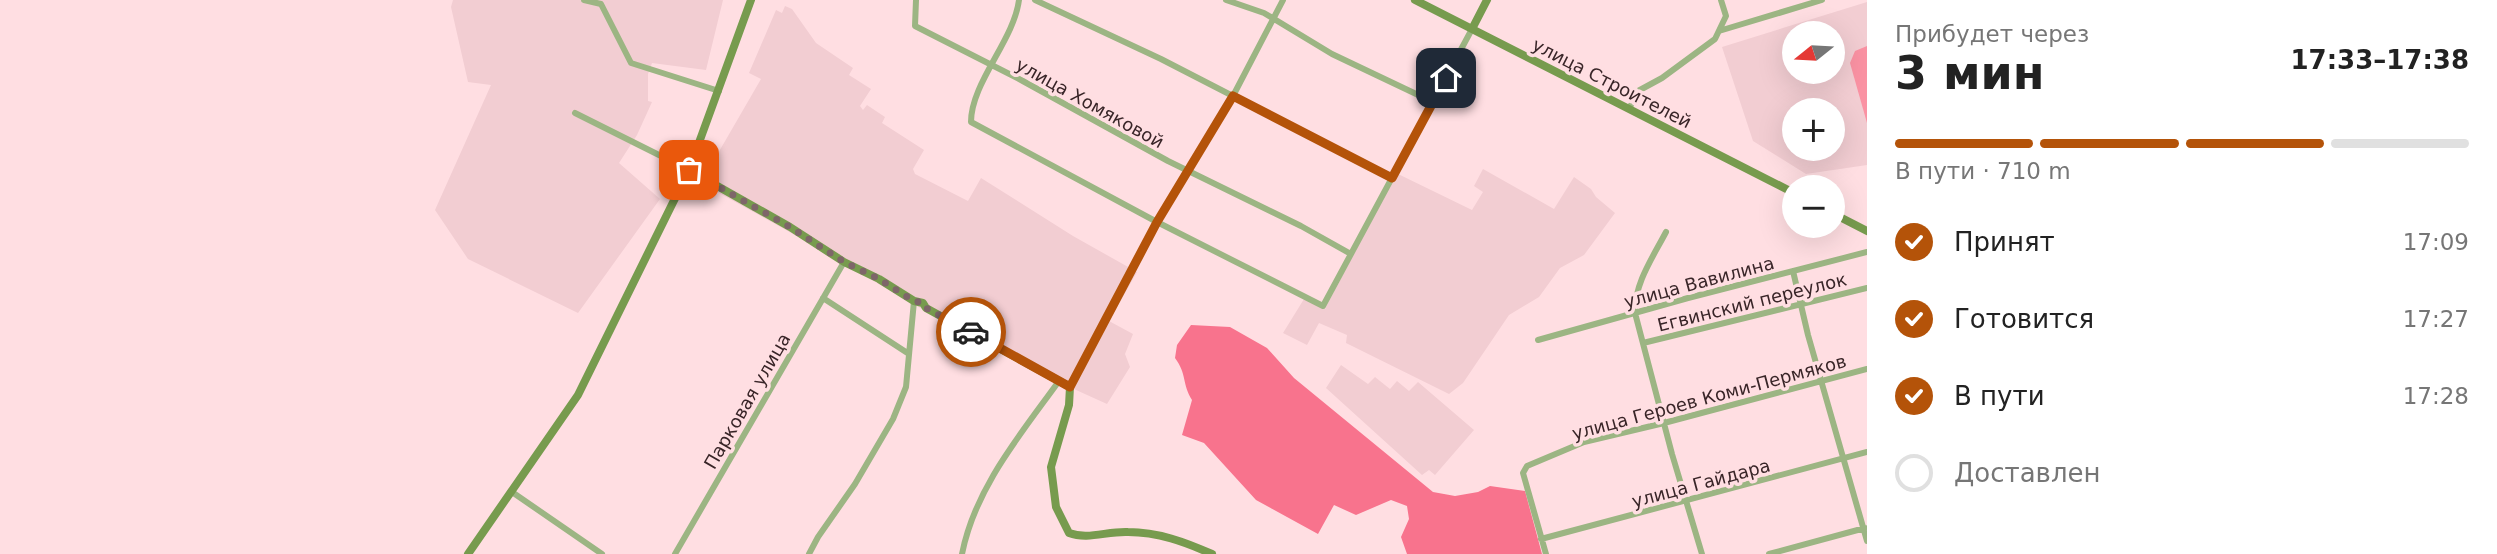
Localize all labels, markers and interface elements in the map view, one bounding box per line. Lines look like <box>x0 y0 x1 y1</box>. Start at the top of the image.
north arrow <box>1782 21 1844 84</box>
map controls <box>1782 21 1845 238</box>
text: Прибудет через <box>1895 21 2089 47</box>
street label: улица Строителей <box>1529 34 1695 132</box>
text: 17:33–17:38 <box>2290 45 2469 75</box>
text: 3 мин <box>1895 46 2045 100</box>
pin <box>1416 48 1476 108</box>
street label: улица Хомяковой <box>1012 54 1168 152</box>
icon: home <box>1427 59 1465 97</box>
button: + <box>1782 98 1845 161</box>
pin <box>659 140 719 200</box>
icon: bag <box>670 151 708 189</box>
text: В пути · 710 m <box>1895 158 2071 184</box>
button: − <box>1782 175 1845 238</box>
icon: check <box>1895 223 1933 261</box>
text: Принят <box>1954 227 2055 257</box>
text: 17:09 <box>2403 229 2469 255</box>
street label: улица Вавилина <box>1622 252 1776 312</box>
street label: Егвинский переулок <box>1655 268 1849 336</box>
courier <box>936 297 1006 367</box>
icon: check <box>1895 300 1933 338</box>
text: Готовится <box>1954 304 2094 334</box>
text: 17:27 <box>2403 306 2469 332</box>
icon: car <box>952 313 990 351</box>
street label: Парковая улица <box>700 329 794 473</box>
street label: улица Героев Коми-Пермяков <box>1569 350 1849 444</box>
icon: check <box>1895 377 1933 415</box>
text: В пути <box>1954 381 2045 411</box>
text: 17:28 <box>2403 383 2469 409</box>
street label: улица Гайдара <box>1629 454 1773 512</box>
text: Доставлен <box>1954 458 2101 488</box>

